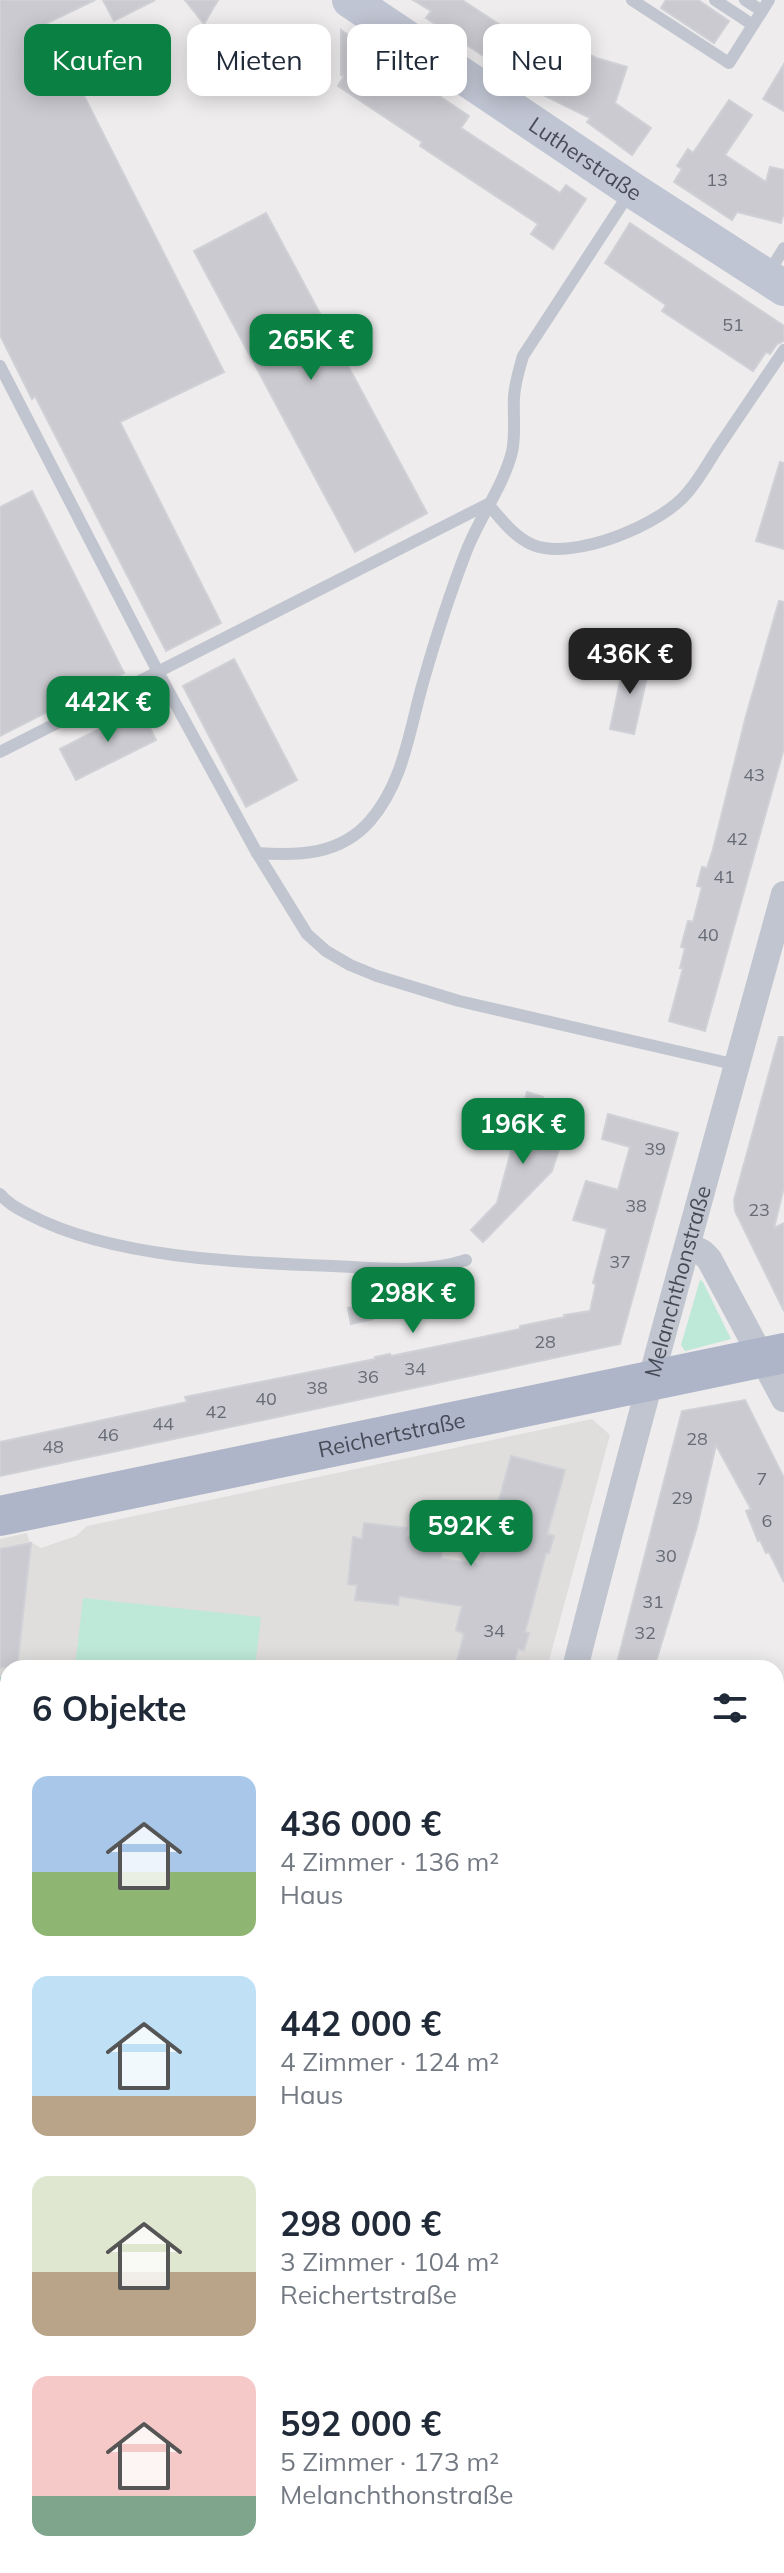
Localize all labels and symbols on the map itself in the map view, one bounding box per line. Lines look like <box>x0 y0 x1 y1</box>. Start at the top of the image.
street label: Lutherstraße <box>524 111 647 207</box>
house number: 13 <box>706 168 728 191</box>
house number: 51 <box>722 313 744 336</box>
pin: 265K € <box>246 314 376 382</box>
pin: 436K € <box>565 628 695 696</box>
pin: 442K € <box>43 676 173 744</box>
house number: 43 <box>743 763 765 786</box>
house number: 42 <box>726 827 748 850</box>
house number: 41 <box>713 865 735 888</box>
house number: 40 <box>697 923 719 946</box>
pin: 196K € <box>458 1098 588 1166</box>
house number: 39 <box>644 1137 666 1160</box>
street label: Melanchthonstraße <box>638 1182 717 1380</box>
house number: 38 <box>625 1194 647 1217</box>
house number: 23 <box>748 1198 770 1221</box>
house number: 37 <box>609 1250 631 1273</box>
pin: 298K € <box>348 1267 478 1335</box>
house number: 28 <box>534 1330 556 1353</box>
house number: 34 <box>404 1357 426 1380</box>
house number: 36 <box>357 1365 379 1388</box>
house number: 38 <box>306 1376 328 1399</box>
house number: 40 <box>255 1387 277 1410</box>
house number: 42 <box>205 1400 227 1423</box>
street label: Reichertstraße <box>315 1406 468 1464</box>
house number: 44 <box>152 1412 174 1435</box>
house number: 46 <box>97 1423 119 1446</box>
house number: 28 <box>686 1427 708 1450</box>
house number: 48 <box>42 1435 64 1458</box>
house number: 7 <box>757 1467 767 1490</box>
house number: 29 <box>671 1486 693 1509</box>
pin: 592K € <box>406 1500 536 1568</box>
house number: 6 <box>762 1509 772 1532</box>
house number: 30 <box>655 1544 677 1567</box>
house number: 31 <box>642 1590 664 1613</box>
house number: 34 <box>483 1619 505 1642</box>
house number: 32 <box>634 1621 656 1644</box>

